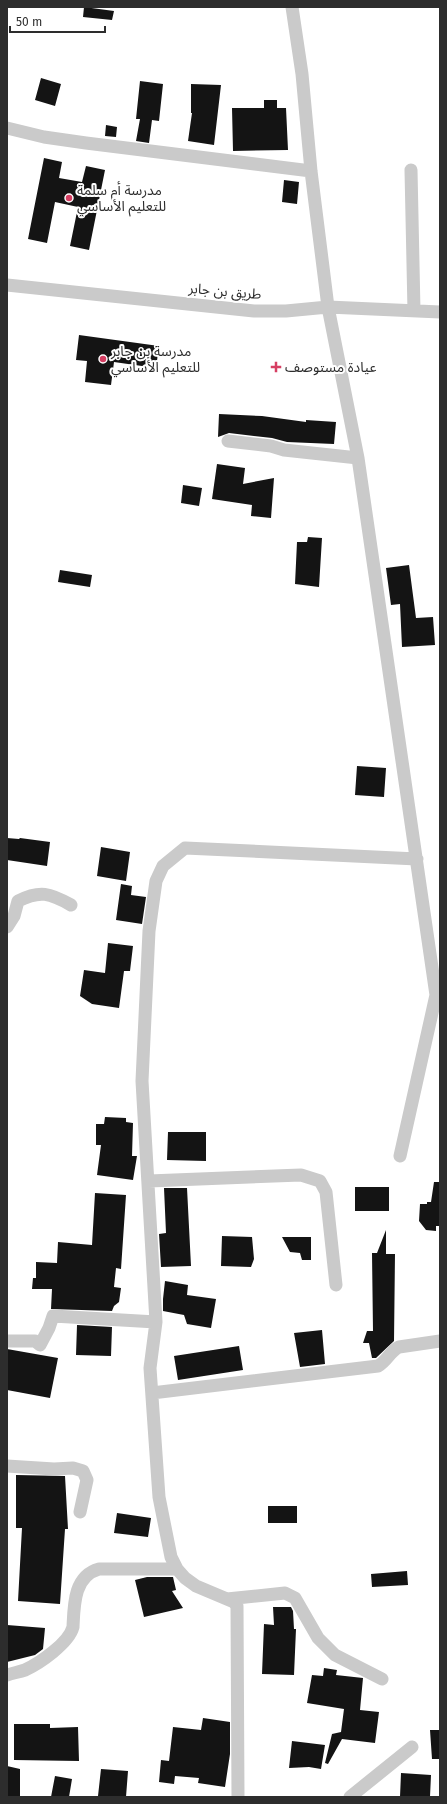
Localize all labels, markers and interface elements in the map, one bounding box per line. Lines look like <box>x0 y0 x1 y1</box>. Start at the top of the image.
scale bar <box>10 8 105 34</box>
text: 50 m <box>16 15 42 29</box>
place label: مدرسة أم سلمة للتعليم الأساسي <box>77 181 166 217</box>
marker: مدرسة أم سلمة للتعليم الأساسي <box>64 193 74 203</box>
street label: طريق بن جابر <box>187 280 262 304</box>
place label: مدرسة بن جابر للتعليم الأساسي <box>110 343 200 378</box>
marker: مدرسة بن جابر للتعليم الأساسي <box>98 354 108 364</box>
place label: عيادة مستوصف <box>285 359 377 376</box>
marker: عيادة مستوصف <box>270 361 282 373</box>

